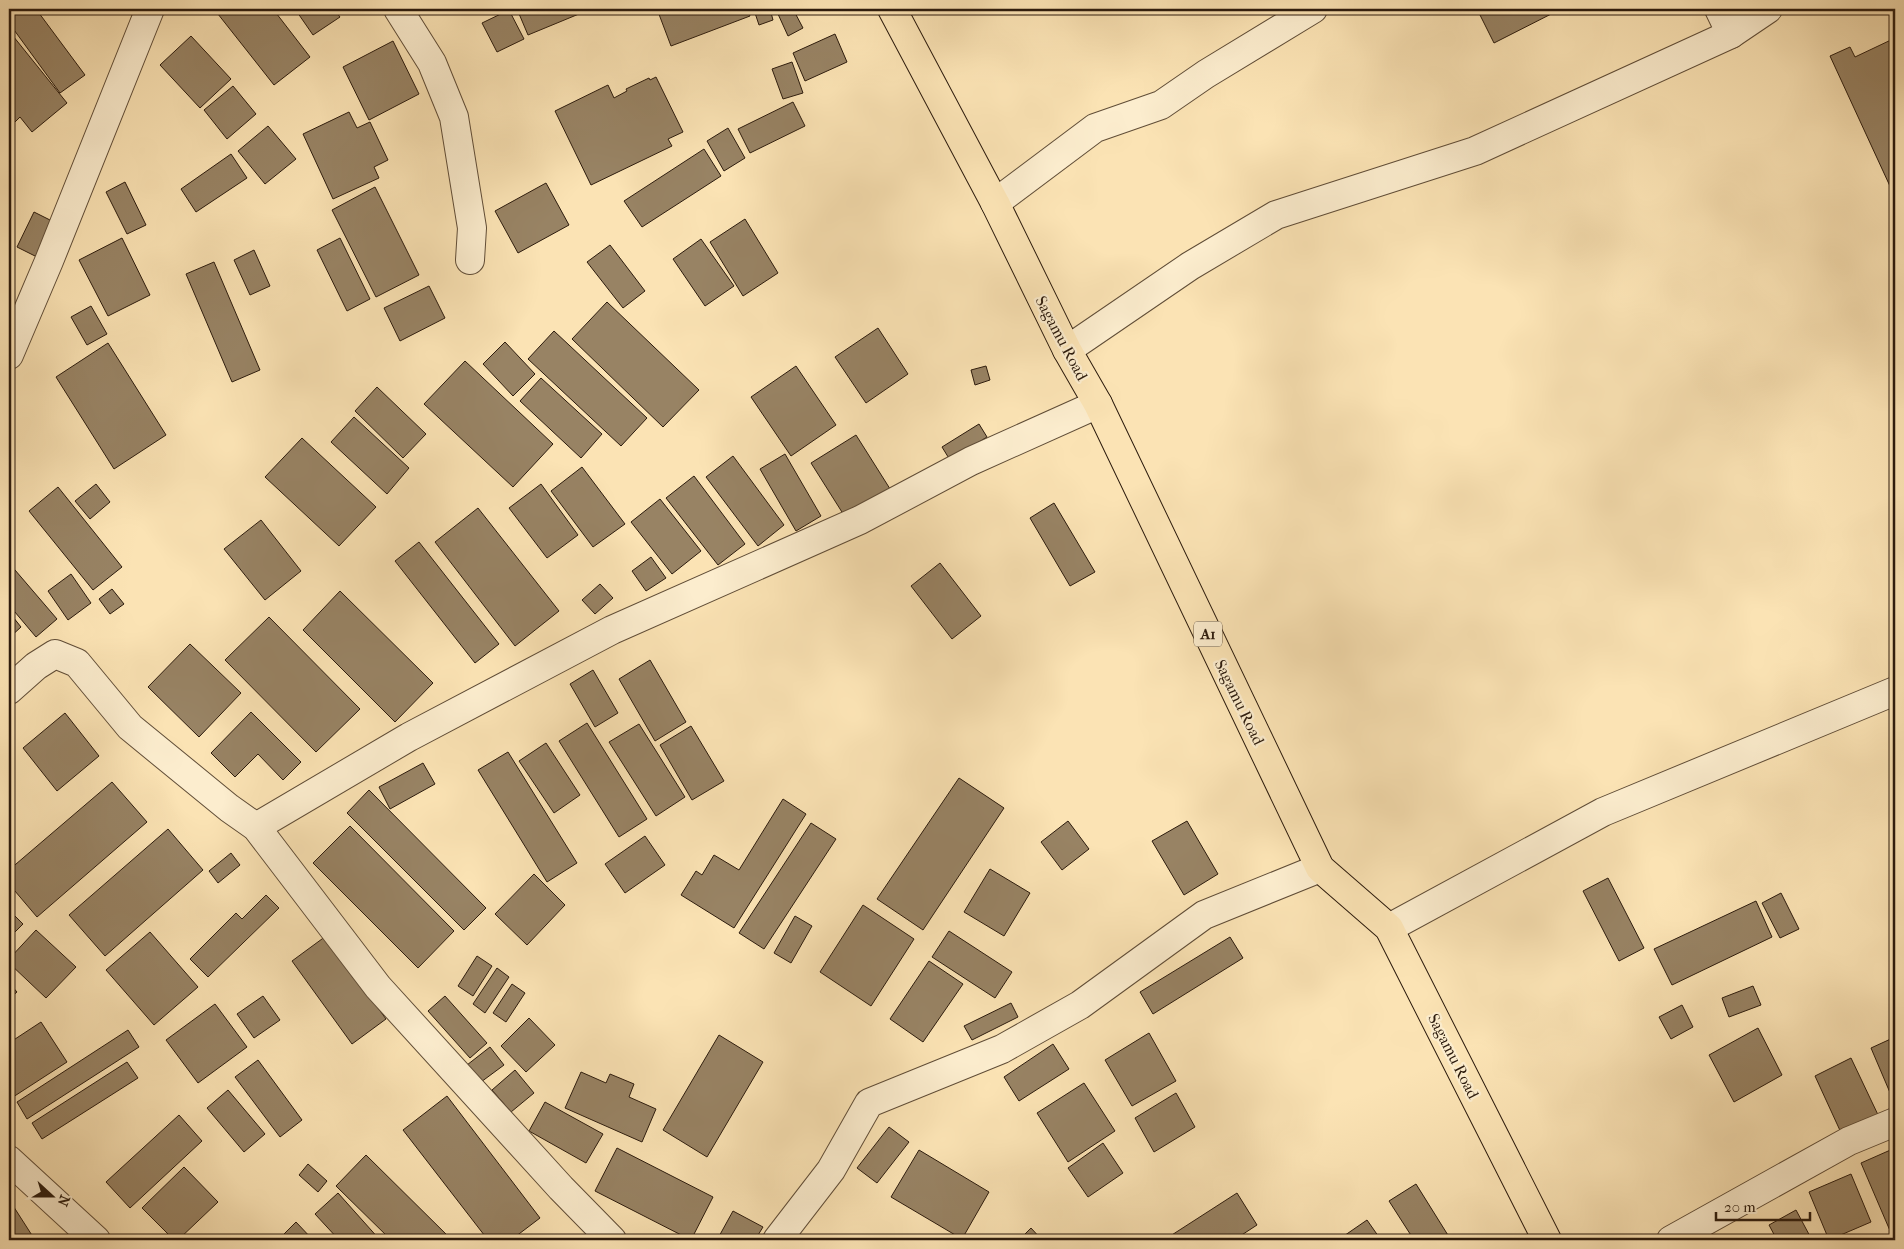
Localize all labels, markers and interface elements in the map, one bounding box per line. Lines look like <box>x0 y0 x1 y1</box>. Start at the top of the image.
street label: Sagamu Road <box>1031 293 1092 384</box>
road number: A1 <box>1194 622 1222 646</box>
street label: Sagamu Road <box>1211 656 1269 748</box>
street label: Sagamu Road <box>1424 1011 1483 1102</box>
north arrow <box>28 1172 78 1222</box>
scale bar <box>1716 1189 1810 1221</box>
text: N <box>54 1192 74 1209</box>
text: 20 m <box>1724 1198 1756 1216</box>

